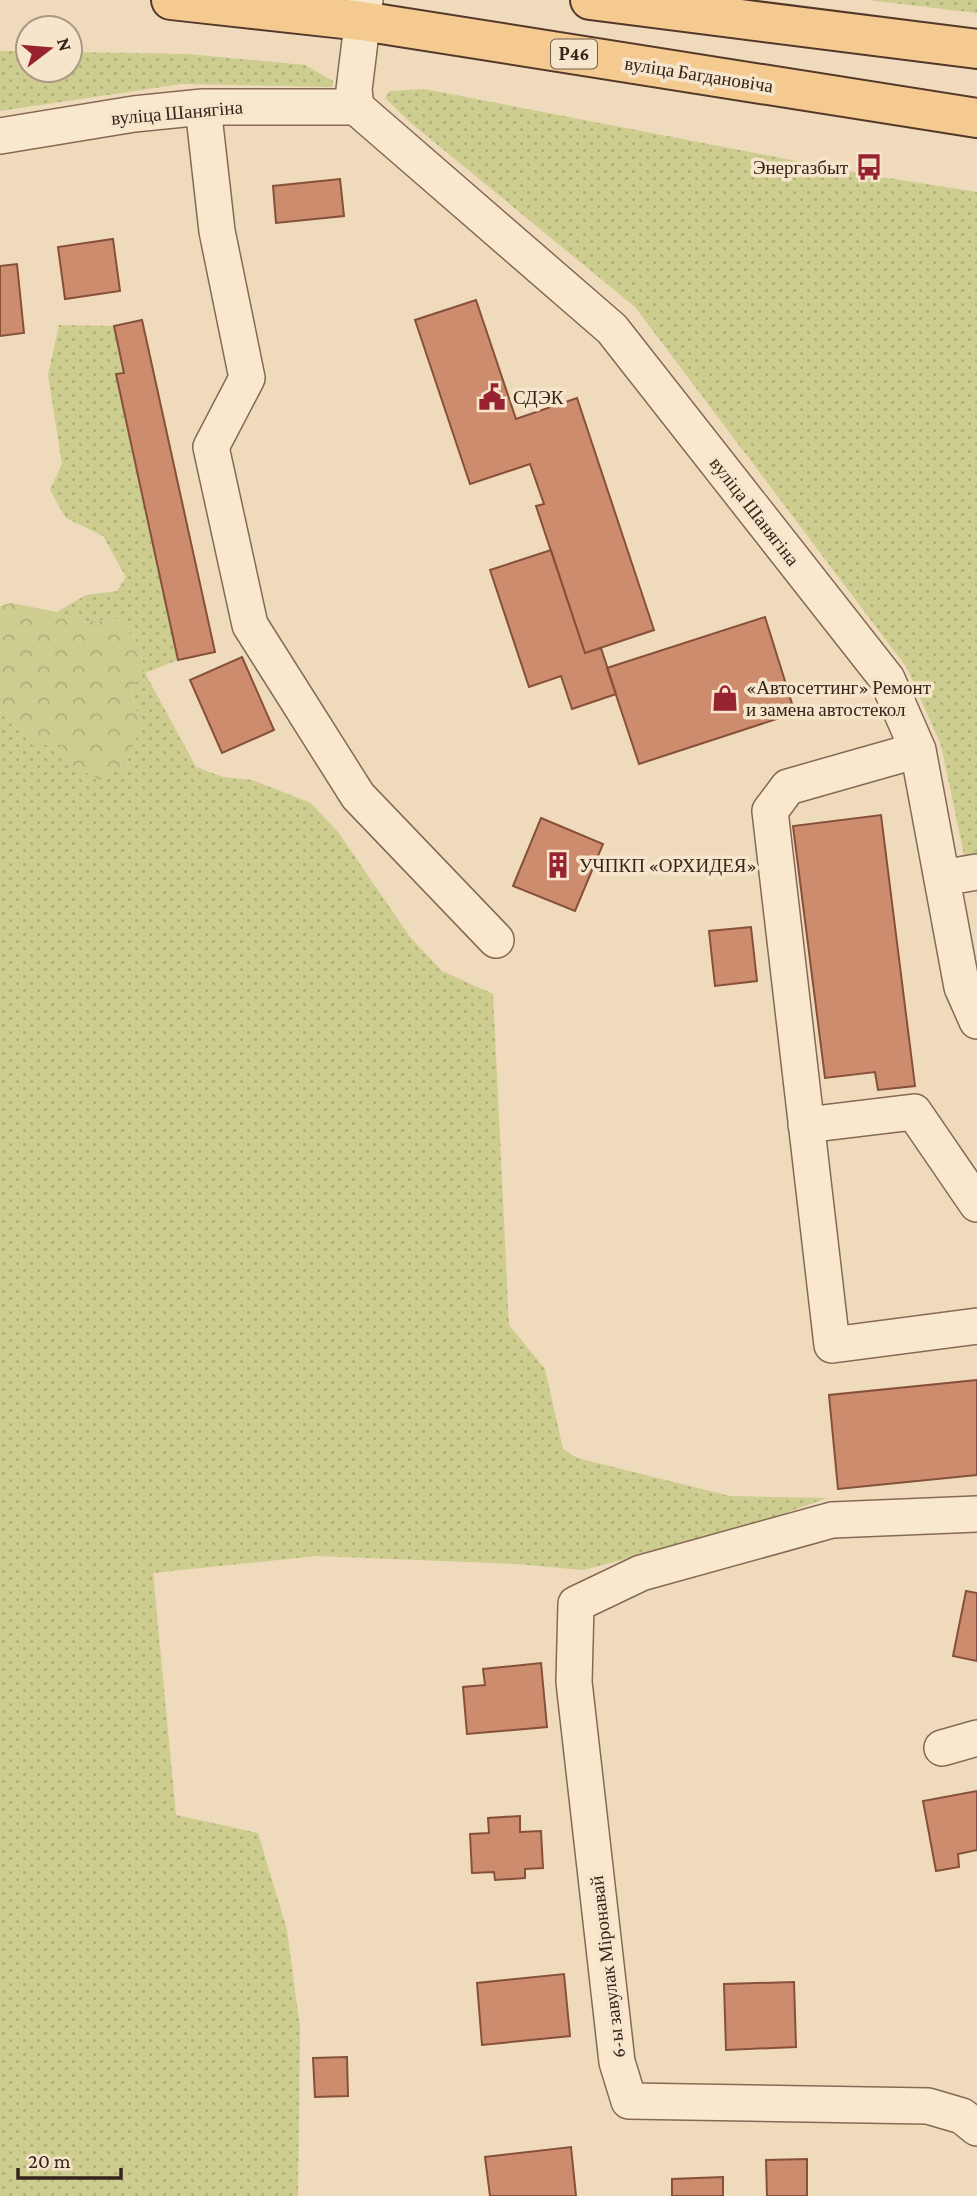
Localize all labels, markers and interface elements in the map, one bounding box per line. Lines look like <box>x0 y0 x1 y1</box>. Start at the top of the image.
north arrow <box>14 14 84 84</box>
text: N <box>53 35 77 54</box>
road number: Р46 <box>551 40 597 68</box>
street label: вуліца Багдановіча <box>623 52 775 97</box>
street label: вуліца Шанягіна <box>110 96 244 129</box>
bus stop icon: Энергазбыт <box>854 152 884 182</box>
place label: Энергазбыт <box>753 157 849 178</box>
public building icon: СДЭК <box>477 382 507 412</box>
place label: СДЭК <box>513 387 564 408</box>
street label: вуліца Шанягіна <box>706 453 804 570</box>
place label: «Автосеттинг» Ремонт и замена автостекол <box>746 677 932 720</box>
shop icon: «Автосеттинг» Ремонт и замена автостекол <box>710 683 740 713</box>
building icon: УЧПКП «ОРХИДЕЯ» <box>543 850 573 880</box>
place label: УЧПКП «ОРХИДЕЯ» <box>579 855 757 876</box>
street label: 6-ы завулак Міронавай <box>586 1875 629 2059</box>
scale bar <box>18 2136 121 2180</box>
text: 20 m <box>28 2149 71 2173</box>

